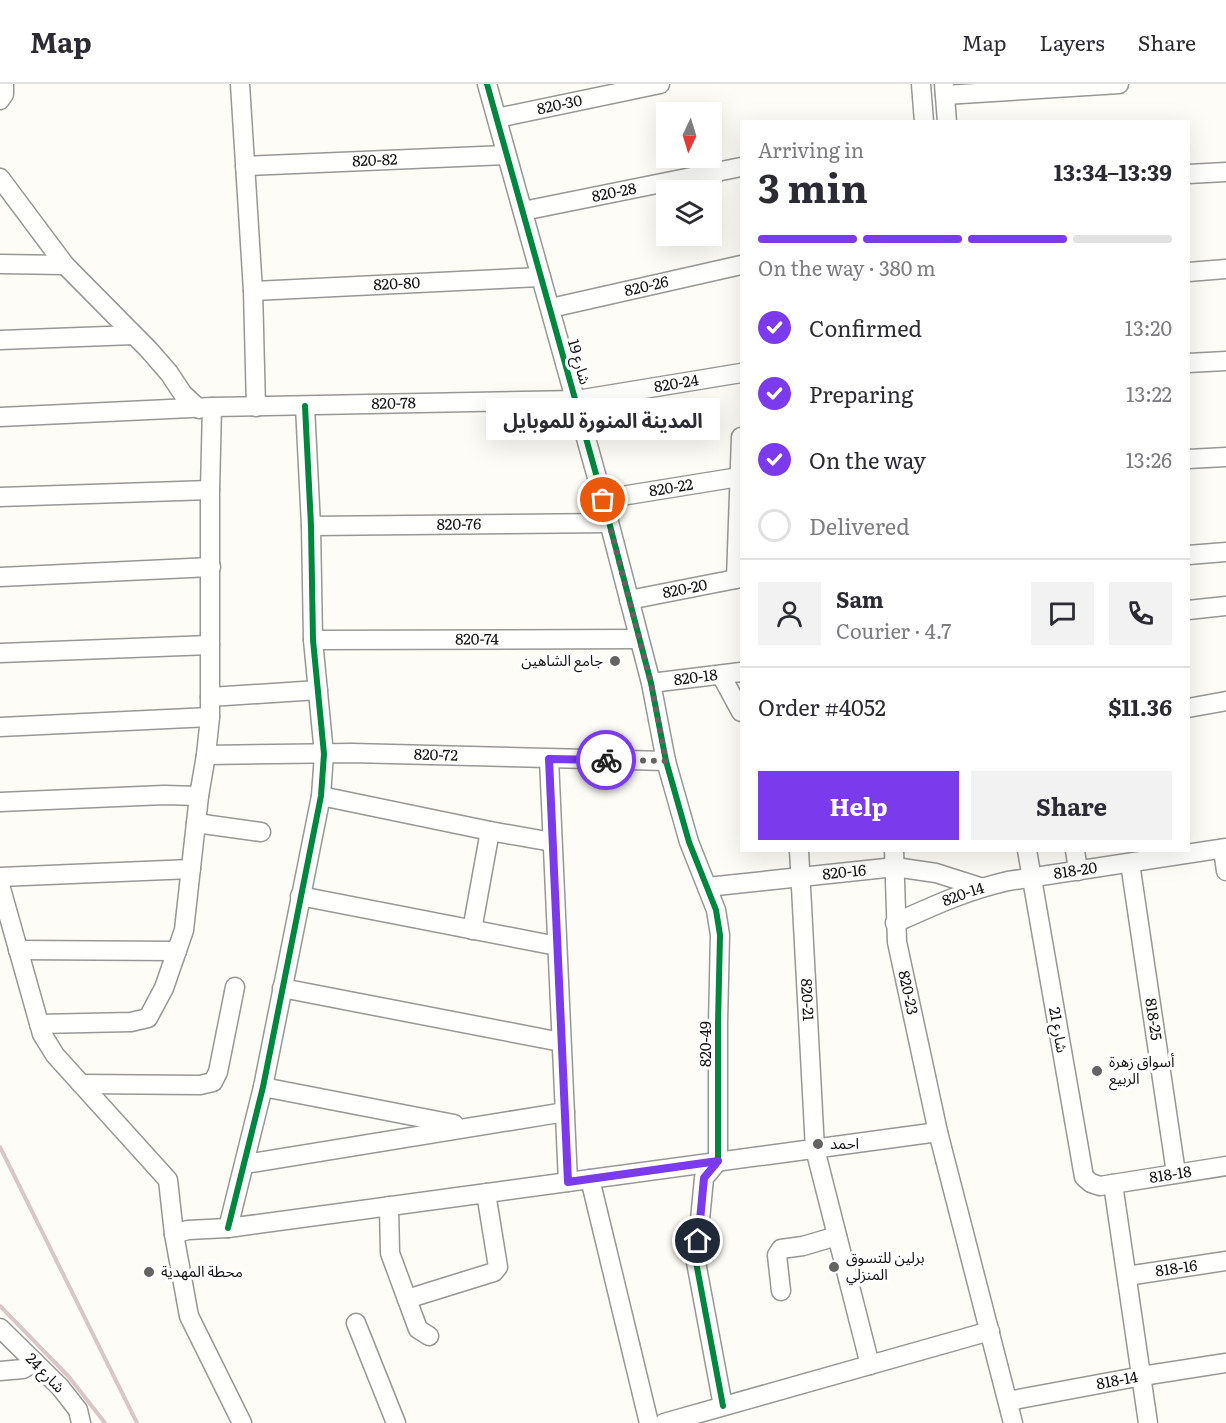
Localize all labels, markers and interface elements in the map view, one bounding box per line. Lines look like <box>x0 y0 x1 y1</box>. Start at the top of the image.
text: Map <box>30 20 92 62</box>
text: Map <box>962 26 1007 57</box>
text: Layers <box>1040 26 1105 57</box>
text: Share <box>1138 26 1196 57</box>
street label: 820-30 <box>535 87 584 119</box>
north arrow <box>656 102 722 168</box>
map controls <box>656 102 722 246</box>
text: Arriving in <box>758 134 864 164</box>
street label: 820-82 <box>352 147 398 171</box>
text: 13:34–13:39 <box>1054 155 1172 188</box>
text: 3 min <box>758 157 868 215</box>
street label: 820-28 <box>590 175 638 207</box>
button: layers <box>656 180 722 246</box>
text: On the way · 380 m <box>758 252 936 282</box>
street label: 820-26 <box>622 269 671 301</box>
street label: 820-80 <box>373 270 421 295</box>
icon: check <box>758 311 791 344</box>
text: Confirmed <box>809 311 922 344</box>
text: 13:20 <box>1125 312 1172 342</box>
street label: شارع 19 <box>561 336 598 388</box>
street label: 820-24 <box>652 367 700 397</box>
icon: check <box>758 377 791 410</box>
text: Preparing <box>809 377 913 410</box>
text: 13:22 <box>1126 378 1172 408</box>
street label: 820-78 <box>371 390 416 414</box>
callout: المدينة المنورة للموبايل <box>486 398 720 440</box>
text: المدينة المنورة للموبايل <box>503 404 703 434</box>
icon: check <box>758 443 791 476</box>
text: On the way <box>809 443 926 476</box>
text: 13:26 <box>1126 444 1172 474</box>
street label: 820-22 <box>647 472 695 501</box>
pin <box>577 474 628 525</box>
icon: bag <box>586 483 619 516</box>
text: Delivered <box>809 509 910 542</box>
street label: 820-76 <box>437 511 481 535</box>
street label: 820-20 <box>660 572 709 603</box>
button: person <box>758 582 821 645</box>
text: Sam <box>836 582 884 615</box>
button: chat <box>1031 582 1094 645</box>
button: phone <box>1109 582 1172 645</box>
text: Courier · 4.7 <box>836 615 951 645</box>
street label: 820-74 <box>455 626 499 650</box>
place label: جامع الشاهين <box>521 648 603 673</box>
marker: جامع الشاهين <box>608 654 622 668</box>
street label: 820-18 <box>672 662 719 690</box>
text: Order #4052 <box>758 690 886 723</box>
text: $11.36 <box>1108 690 1172 723</box>
courier <box>576 730 636 790</box>
street label: 820-72 <box>414 742 459 766</box>
icon: bike <box>590 744 623 777</box>
button: Help <box>758 771 959 840</box>
button: Share <box>971 771 1172 840</box>
street label: 818-20 <box>1052 855 1099 884</box>
street label: 820-16 <box>821 857 867 885</box>
street label: 820-14 <box>938 875 987 911</box>
street label: 820-23 <box>893 968 925 1017</box>
street label: 820-21 <box>796 978 821 1022</box>
street label: 818-25 <box>1140 996 1169 1042</box>
street label: شارع 21 <box>1042 1005 1075 1055</box>
street label: 820-49 <box>693 1021 716 1067</box>
place label: أسواق زهرة الربيع <box>1109 1049 1175 1091</box>
marker: أسواق زهرة الربيع <box>1090 1064 1104 1078</box>
place label: احمد <box>830 1131 859 1154</box>
marker: احمد <box>811 1137 825 1151</box>
street label: 818-18 <box>1148 1159 1193 1188</box>
pin <box>672 1215 723 1266</box>
icon: home <box>681 1224 714 1257</box>
place label: برلين للتسوق المنزلي <box>846 1245 924 1286</box>
street label: 818-16 <box>1154 1253 1199 1282</box>
place label: محطة المهدية <box>161 1259 243 1282</box>
marker: برلين للتسوق المنزلي <box>827 1260 841 1274</box>
marker: محطة المهدية <box>142 1265 156 1279</box>
street label: شارع 24 <box>20 1347 71 1399</box>
street label: 818-14 <box>1094 1364 1139 1394</box>

